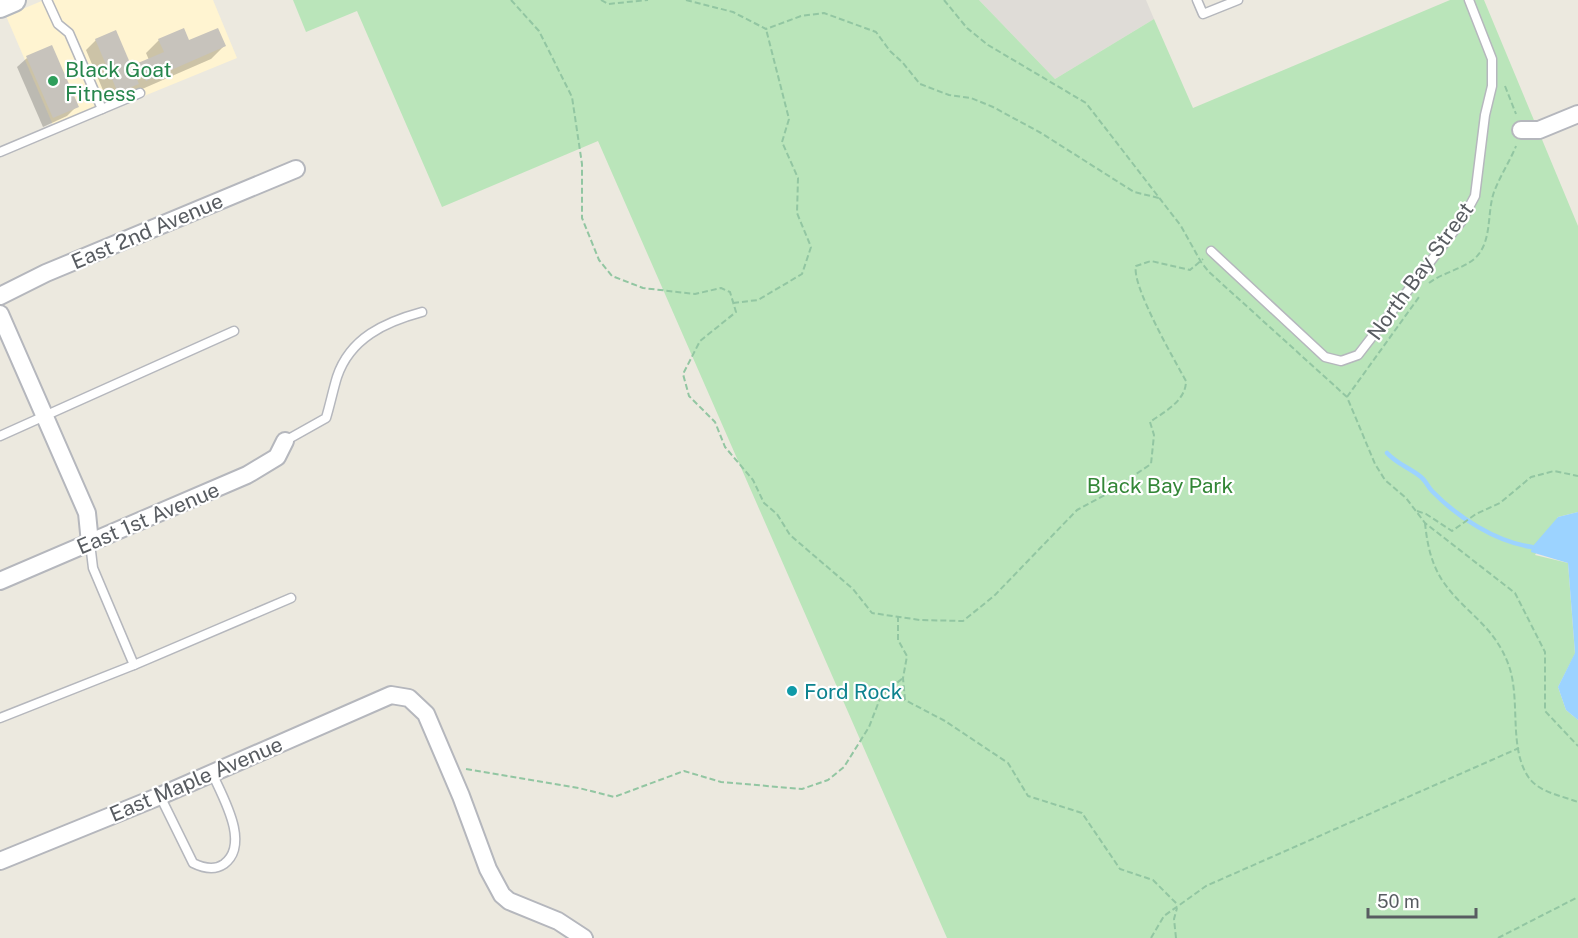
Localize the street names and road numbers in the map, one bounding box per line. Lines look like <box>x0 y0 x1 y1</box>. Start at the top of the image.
street label: East 2nd Avenue <box>67 188 227 274</box>
street label: North Bay Street <box>1362 197 1478 345</box>
street label: East 1st Avenue <box>73 477 223 559</box>
street label: East Maple Avenue <box>106 731 286 827</box>

